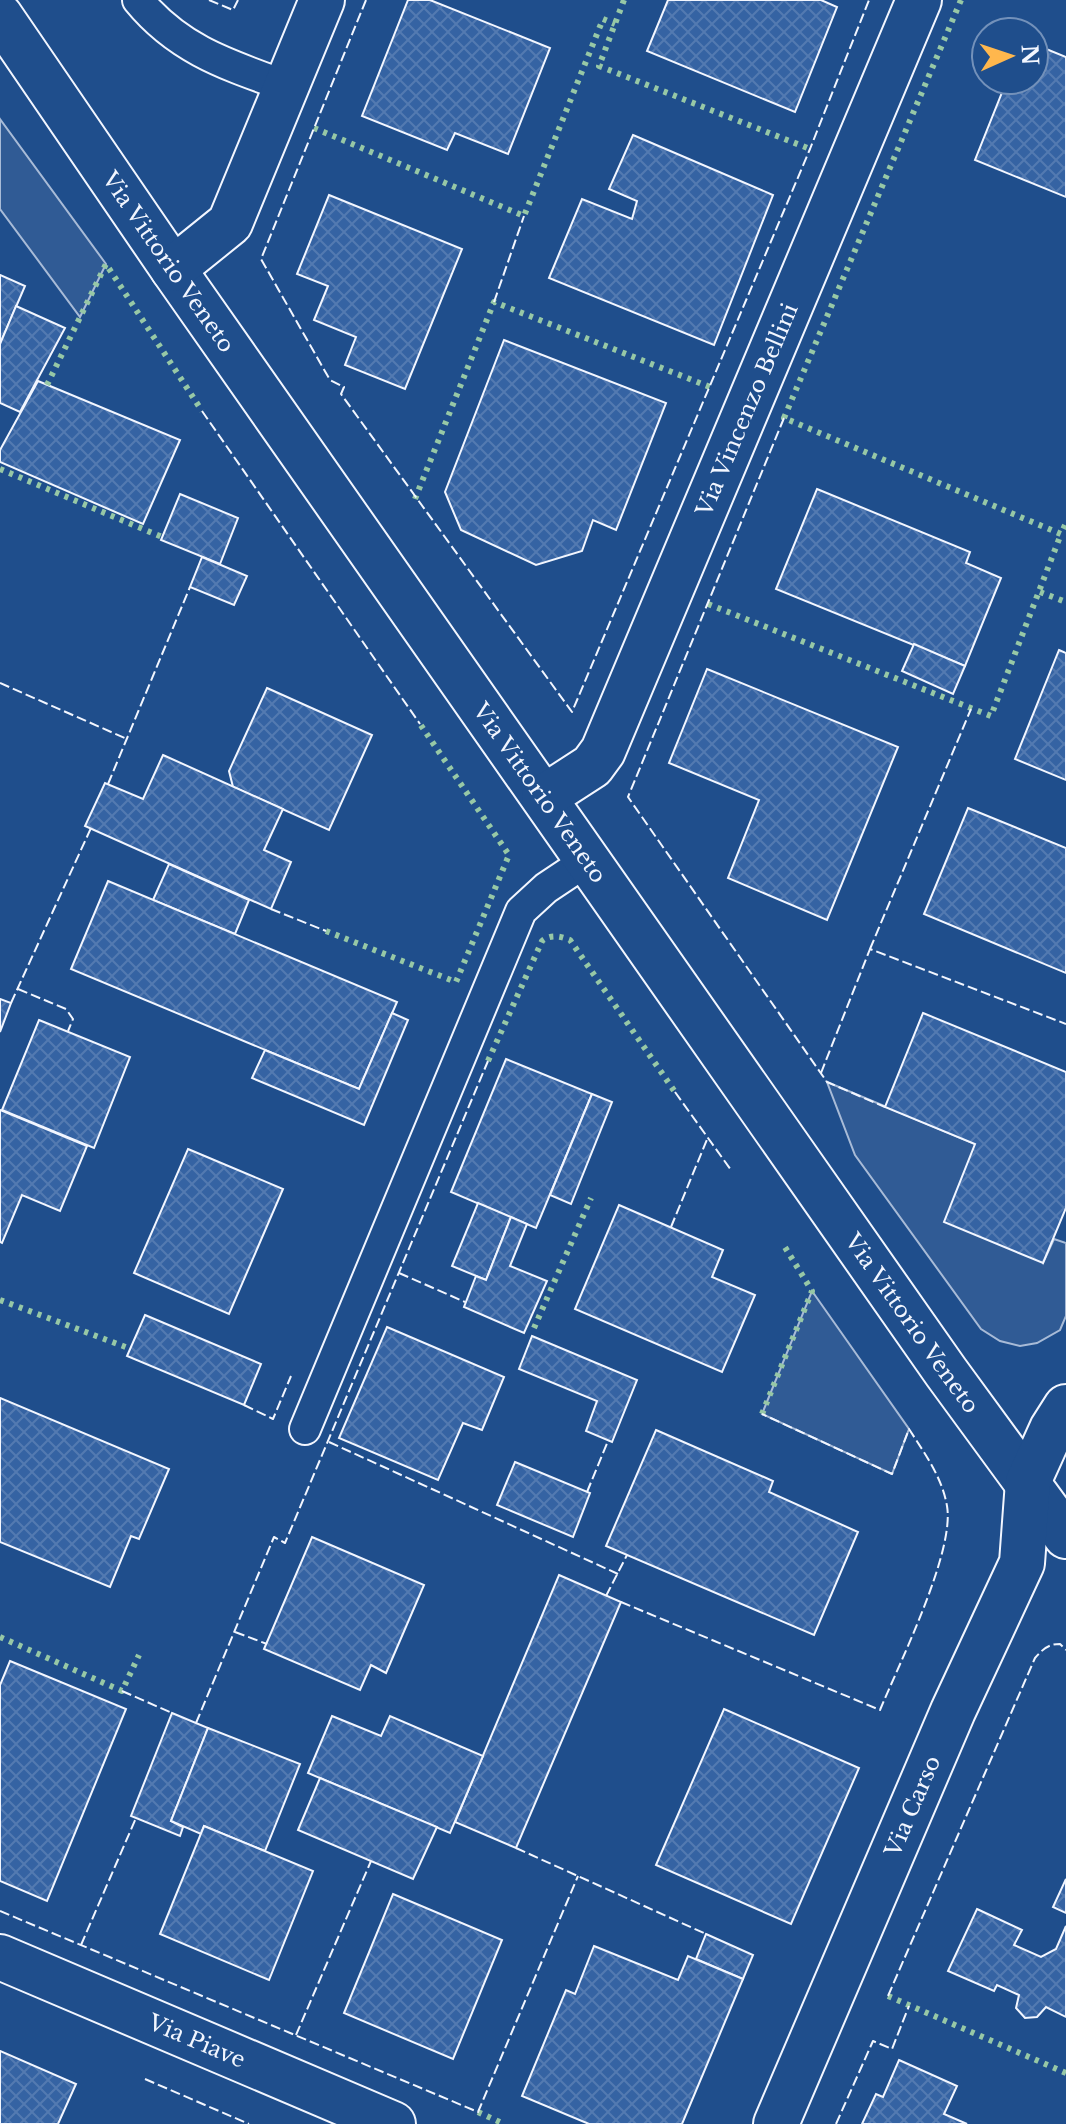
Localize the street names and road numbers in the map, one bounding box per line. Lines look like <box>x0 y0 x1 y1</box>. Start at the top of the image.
street label: Via Vittorio Veneto <box>96 165 241 357</box>
street label: Via Vincenzo Bellini <box>690 299 803 521</box>
street label: Via Vittorio Veneto <box>467 697 612 888</box>
street label: Via Vittorio Veneto <box>839 1227 985 1418</box>
street label: Via Carso <box>878 1751 946 1862</box>
street label: Via Piave <box>143 2008 250 2073</box>

